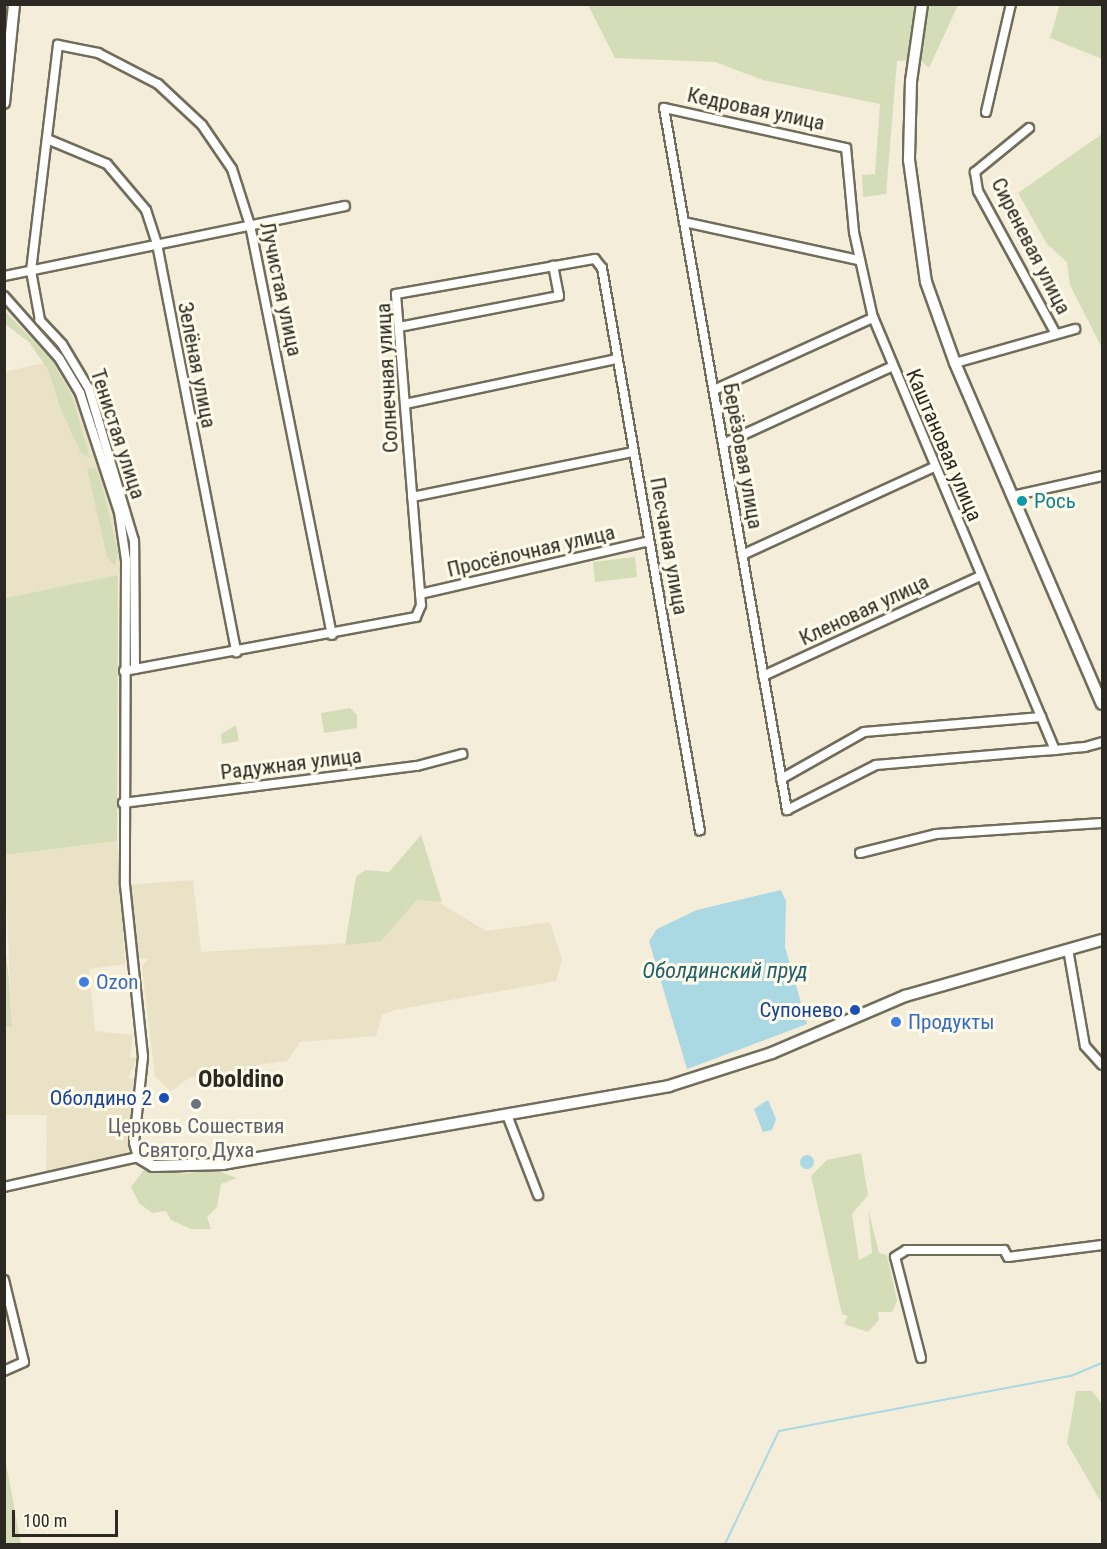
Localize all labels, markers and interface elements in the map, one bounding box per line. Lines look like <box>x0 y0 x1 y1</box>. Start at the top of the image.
street label: Кедровая улица <box>685 82 827 136</box>
street label: Сиреневая улица <box>986 174 1076 318</box>
street label: Лучистая улица <box>254 220 308 358</box>
street label: Зелёная улица <box>172 300 222 430</box>
street label: Солнечная улица <box>370 302 404 454</box>
street label: Каштановая улица <box>901 365 987 525</box>
street label: Тенистая улица <box>85 366 151 502</box>
street label: Берёзовая улица <box>718 381 768 531</box>
street label: Песчаная улица <box>645 475 693 617</box>
place label: Рось <box>1034 488 1076 514</box>
marker: Рось <box>1015 494 1029 508</box>
street label: Просёлочная улица <box>445 519 617 583</box>
street label: Кленовая улица <box>795 569 933 651</box>
street label: Радужная улица <box>219 743 363 785</box>
water label: Оболдинский пруд <box>642 958 808 984</box>
place label: Ozon <box>96 969 138 995</box>
marker: Ozon <box>77 975 91 989</box>
place label: Супонево <box>759 997 843 1023</box>
marker: Супонево <box>848 1003 862 1017</box>
place label: Продукты <box>908 1009 995 1035</box>
marker: Продукты <box>889 1015 903 1029</box>
district label: Oboldino <box>198 1066 284 1094</box>
place label: Оболдино 2 <box>50 1085 152 1111</box>
marker: Оболдино 2 <box>157 1091 171 1105</box>
marker: Церковь Сошествия Святого Духа <box>189 1097 203 1111</box>
place label: Церковь Сошествия Святого Духа <box>108 1113 284 1163</box>
scale bar <box>15 1498 122 1536</box>
text: 100 m <box>23 1510 67 1531</box>

